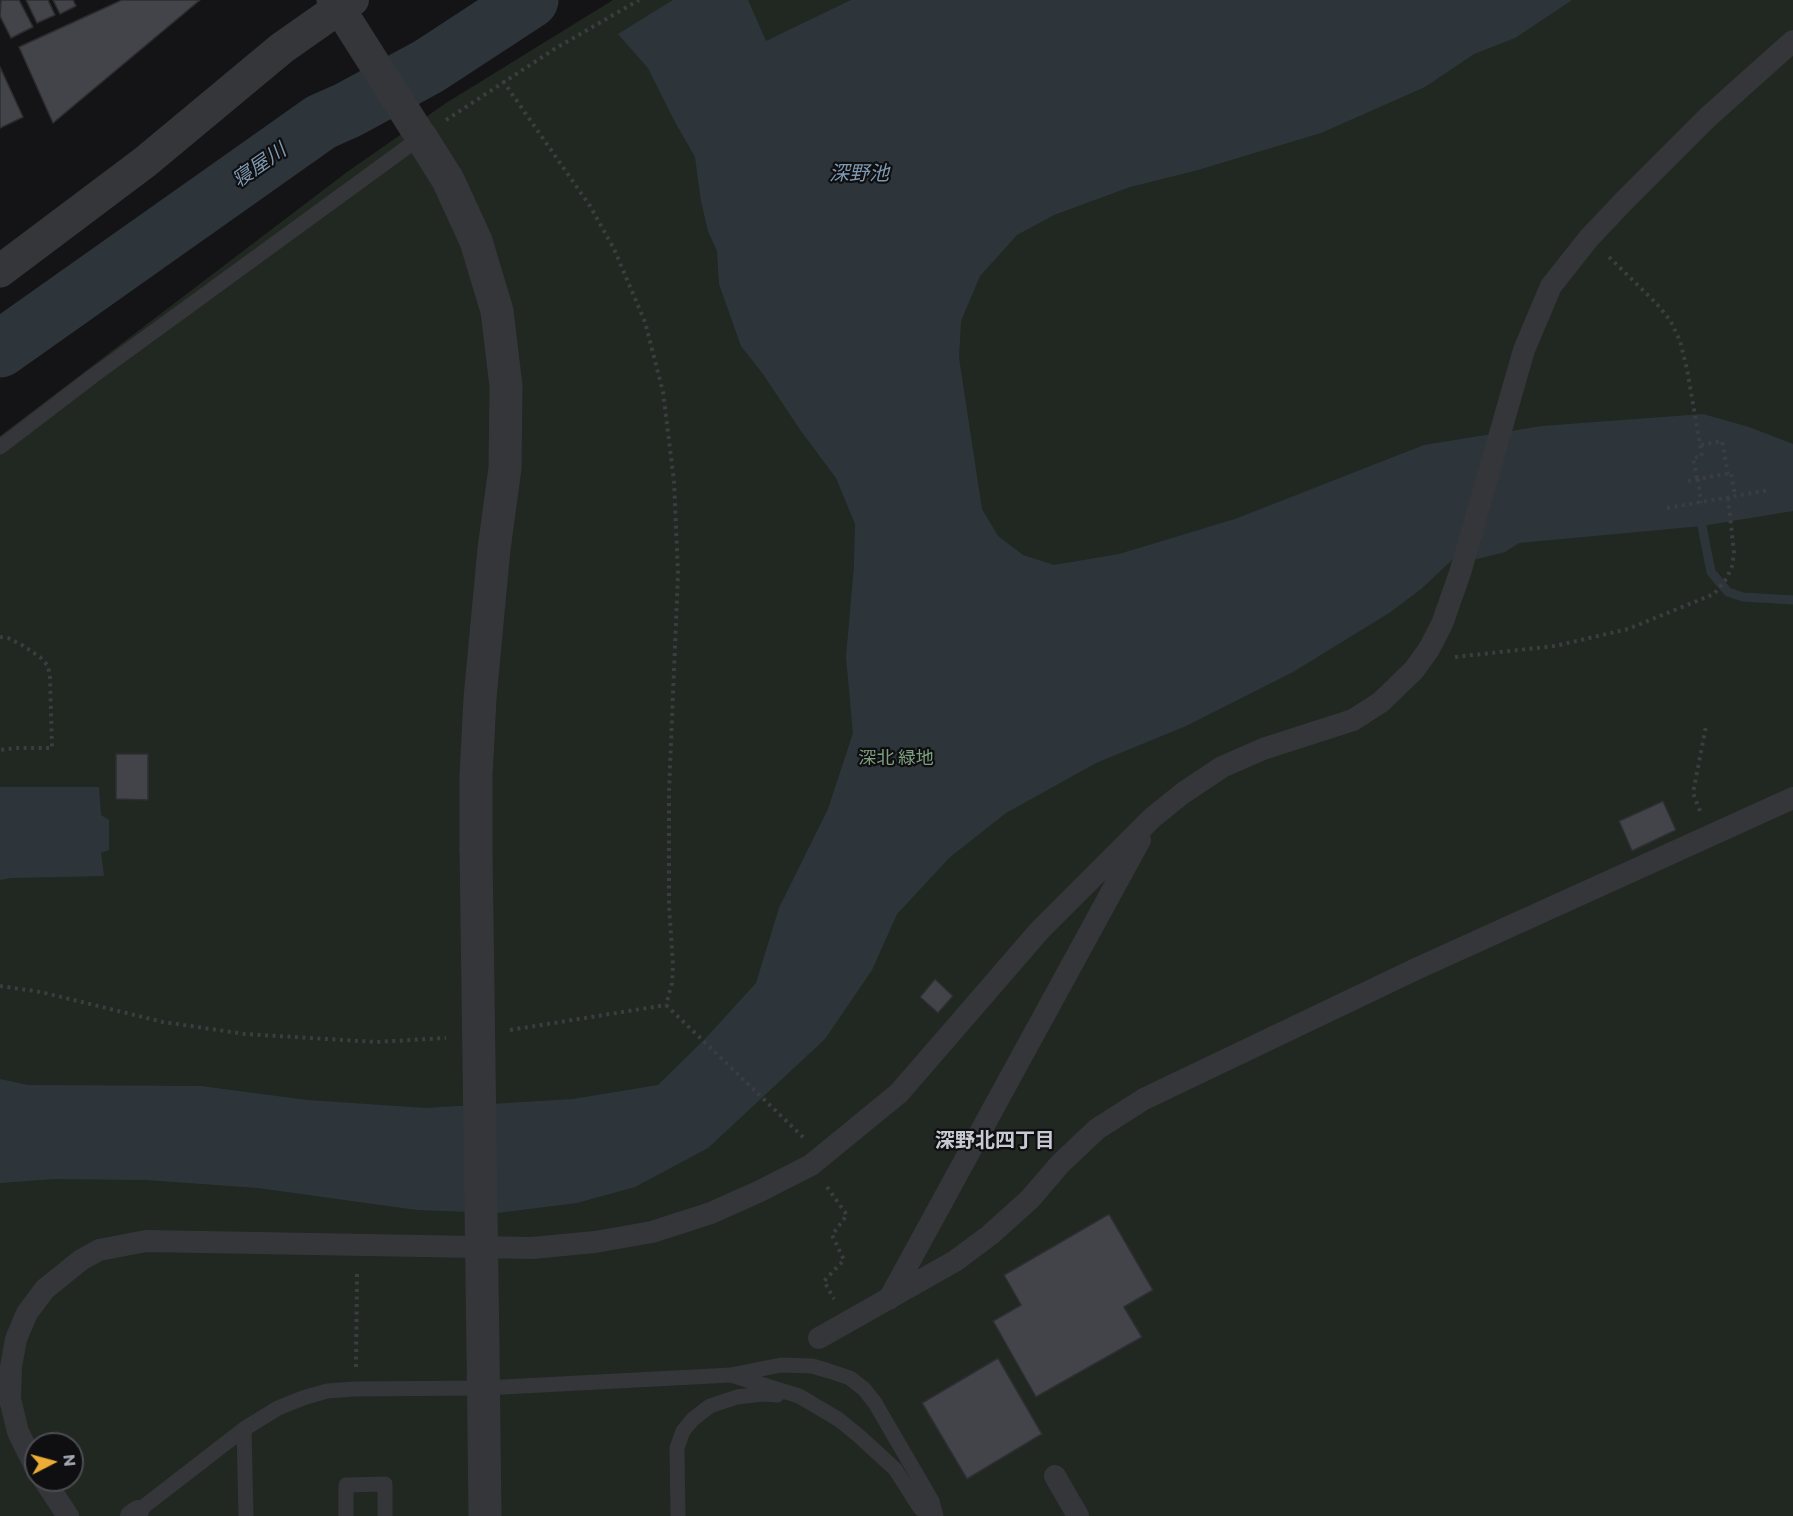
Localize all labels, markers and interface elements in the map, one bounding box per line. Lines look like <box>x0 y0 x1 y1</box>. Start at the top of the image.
water label: 寝屋川 <box>228 138 290 192</box>
water label: 深野池 <box>829 161 889 185</box>
park label: 深北 緑地 <box>858 747 934 769</box>
district label: 深野北四丁目 <box>935 1128 1055 1152</box>
north arrow <box>24 1432 84 1492</box>
text: N <box>60 1453 80 1467</box>

